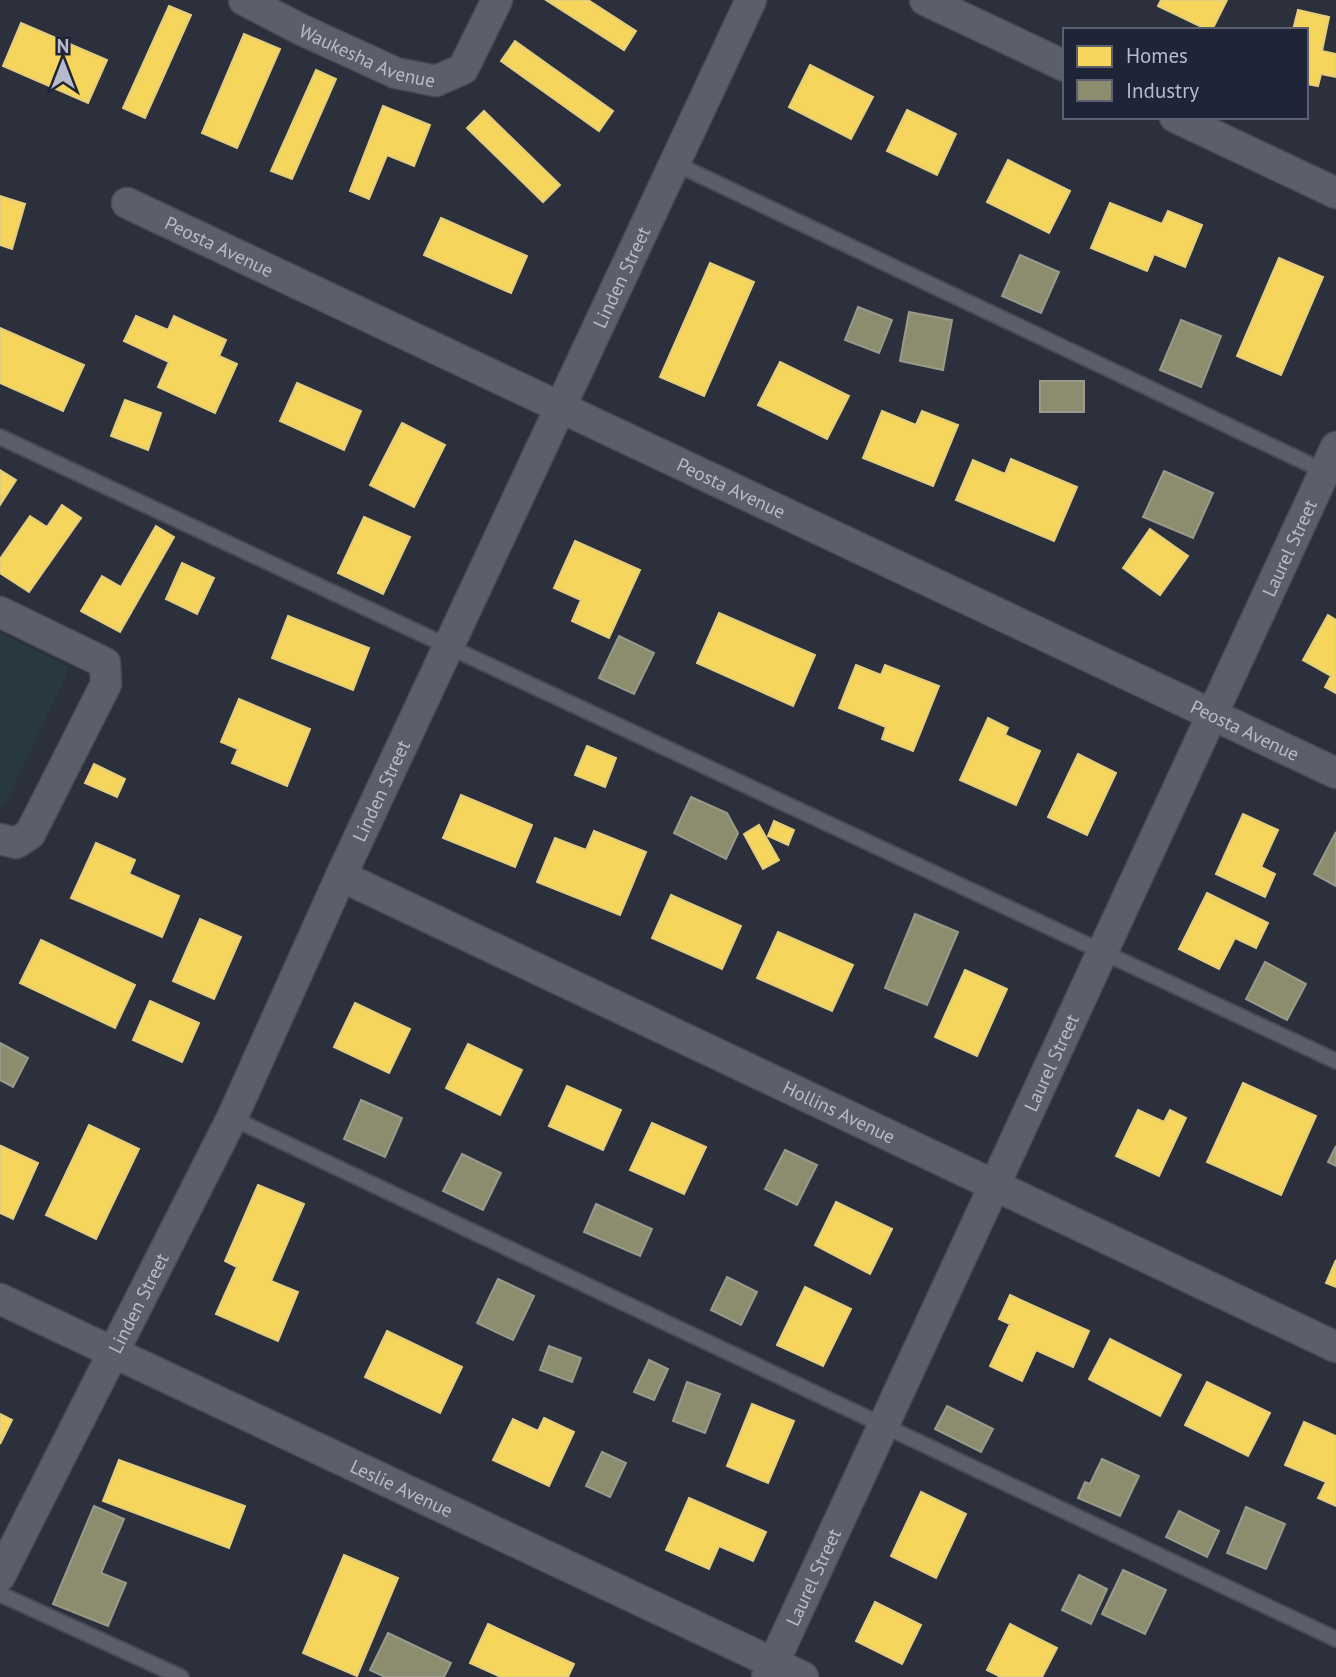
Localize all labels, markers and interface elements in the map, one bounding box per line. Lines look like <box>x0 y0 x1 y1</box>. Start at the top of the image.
street label: Waukesha Avenue <box>295 18 437 93</box>
north arrow <box>28 28 98 98</box>
legend <box>1063 28 1308 119</box>
text: N <box>57 34 69 58</box>
text: Homes <box>1126 42 1188 69</box>
text: Industry <box>1126 77 1199 104</box>
street label: Peosta Avenue <box>161 211 277 282</box>
street label: Linden Street <box>587 222 656 332</box>
street label: Peosta Avenue <box>673 452 789 524</box>
street label: Laurel Street <box>1256 495 1322 600</box>
street label: Peosta Avenue <box>1187 694 1303 766</box>
street label: Linden Street <box>347 736 415 845</box>
street label: Laurel Street <box>1018 1010 1084 1115</box>
street label: Hollins Avenue <box>779 1075 899 1149</box>
street label: Linden Street <box>103 1248 174 1357</box>
street label: Leslie Avenue <box>347 1454 457 1522</box>
street label: Laurel Street <box>780 1524 846 1630</box>

